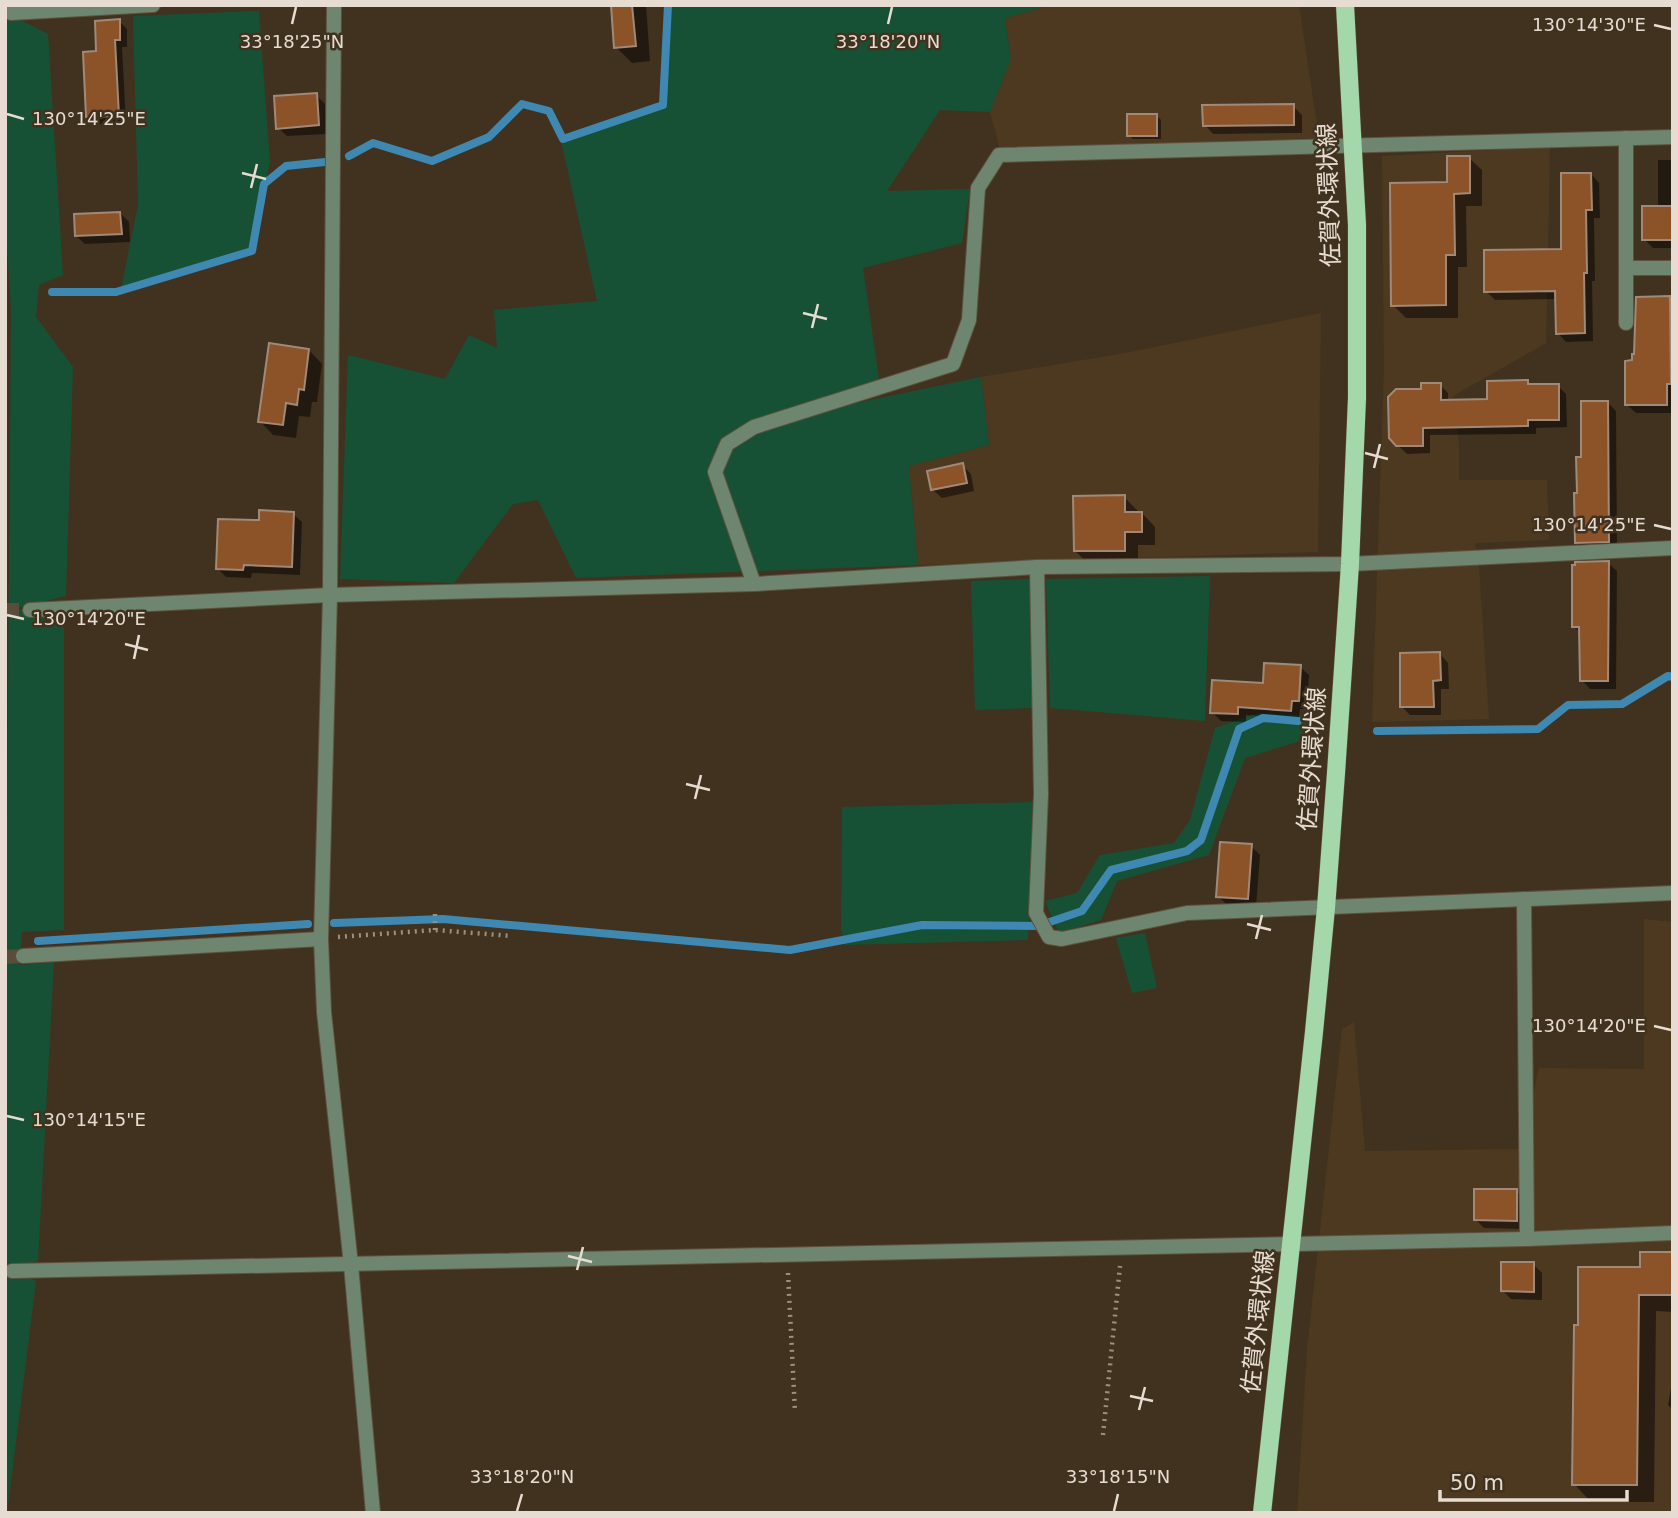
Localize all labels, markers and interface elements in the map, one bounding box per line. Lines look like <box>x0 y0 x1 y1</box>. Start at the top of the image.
text: 130°14'30"E <box>1532 14 1646 35</box>
text: 33°18'25"N <box>240 31 344 52</box>
text: 33°18'20"N <box>836 31 940 52</box>
text: 130°14'25"E <box>32 108 146 129</box>
street label: 佐賀外環状線 <box>1312 123 1346 267</box>
text: 130°14'25"E <box>1532 514 1646 535</box>
text: 130°14'20"E <box>32 608 146 629</box>
street label: 佐賀外環状線 <box>1293 686 1331 832</box>
text: 130°14'20"E <box>1532 1015 1646 1036</box>
text: 130°14'15"E <box>32 1109 146 1130</box>
street label: 佐賀外環状線 <box>1237 1249 1279 1395</box>
scale bar <box>1440 1458 1627 1502</box>
text: 33°18'20"N <box>470 1466 574 1487</box>
text: 33°18'15"N <box>1066 1466 1170 1487</box>
text: 50 m <box>1450 1471 1504 1495</box>

